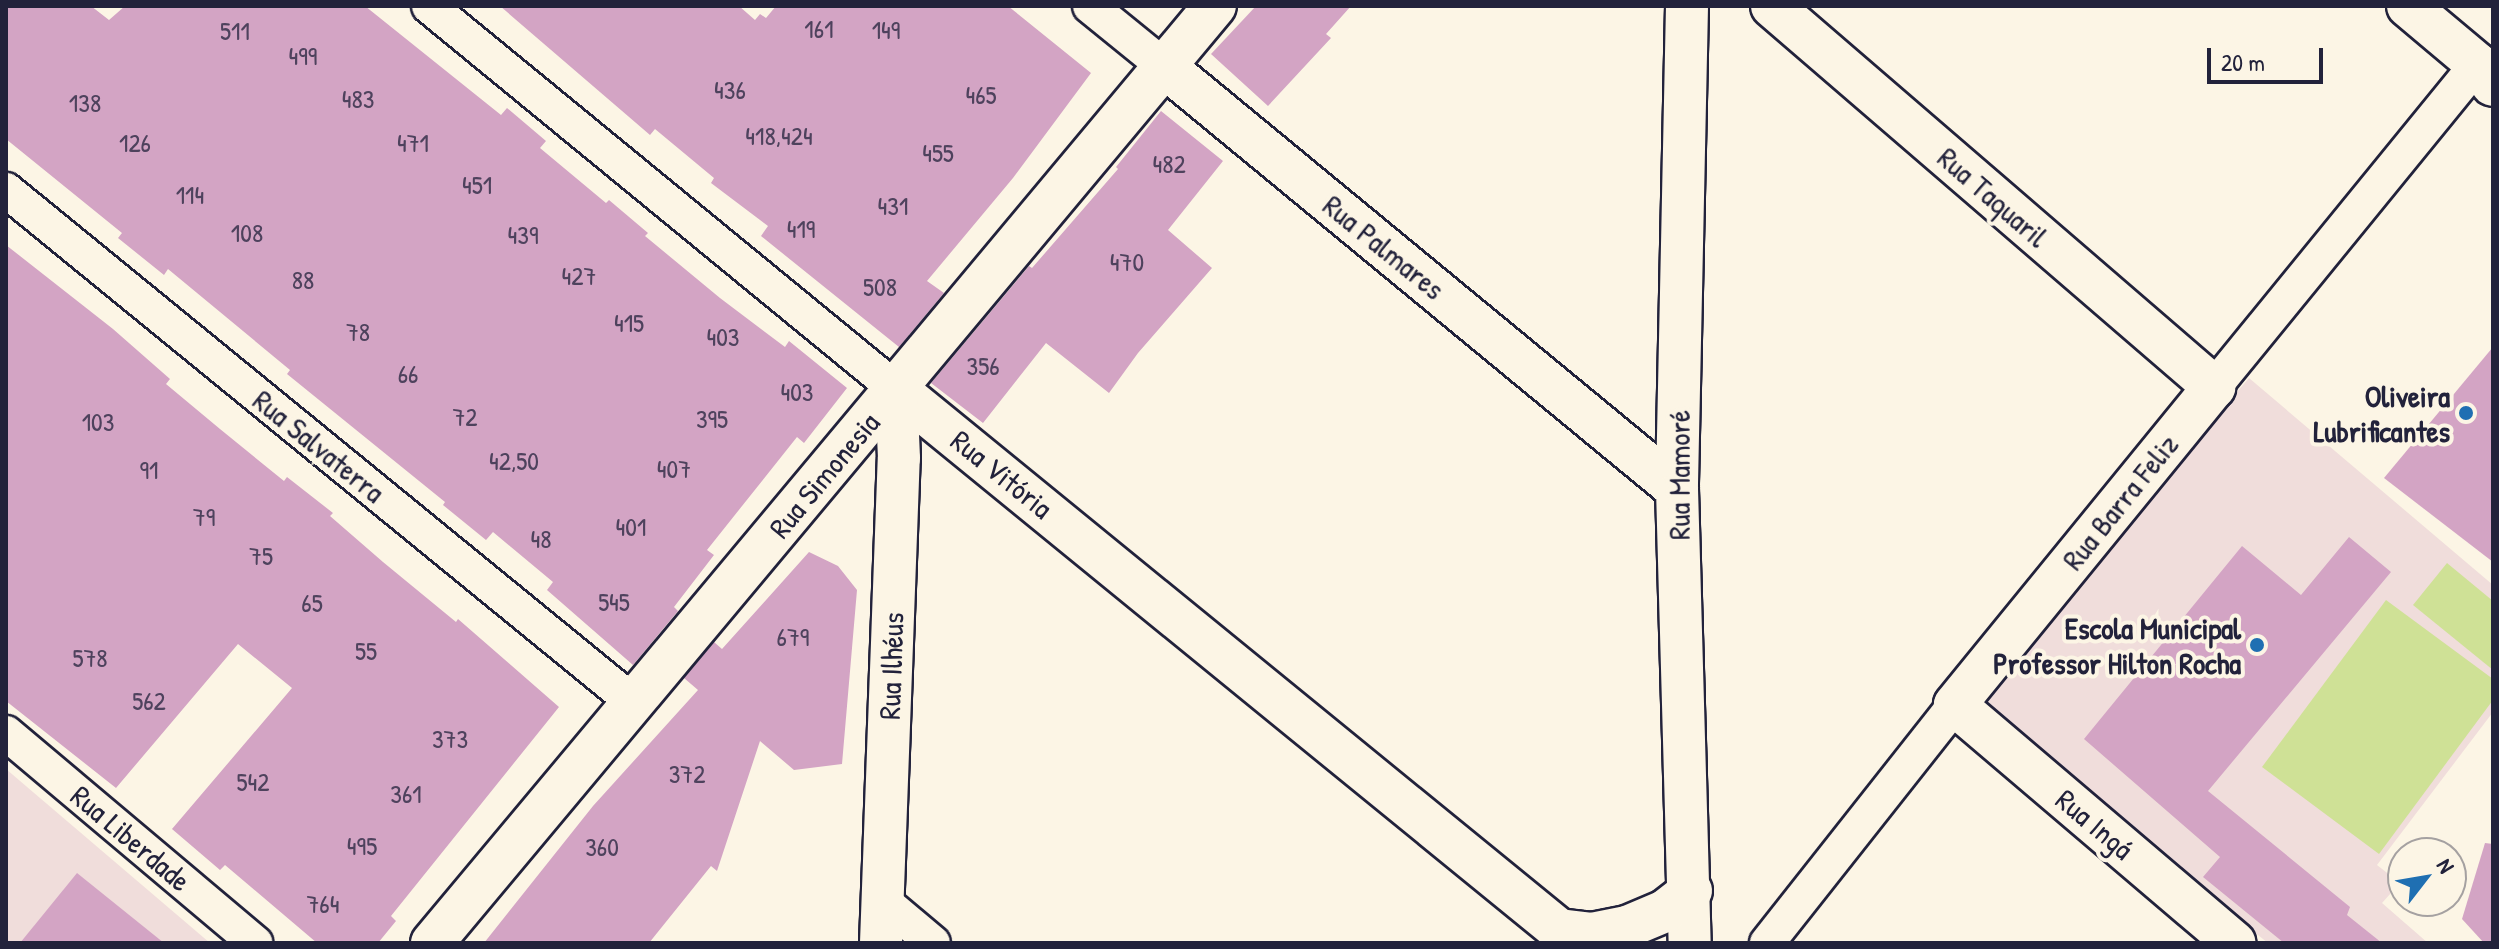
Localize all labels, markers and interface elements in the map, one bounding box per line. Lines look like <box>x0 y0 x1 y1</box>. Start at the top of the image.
house number: 161 <box>804 13 834 45</box>
house number: 149 <box>872 14 900 46</box>
house number: 511 <box>220 15 250 47</box>
scale bar <box>2211 32 2327 82</box>
house number: 499 <box>289 40 317 72</box>
text: 20 m <box>2221 46 2265 78</box>
house number: 436 <box>714 74 746 106</box>
house number: 465 <box>965 79 997 111</box>
house number: 483 <box>342 83 374 115</box>
house number: 138 <box>69 87 101 119</box>
house number: 418,424 <box>745 120 813 152</box>
house number: 126 <box>119 127 151 159</box>
house number: 471 <box>397 127 429 159</box>
house number: 455 <box>922 137 954 169</box>
street label: Rua Taquaril <box>1931 139 2055 255</box>
house number: 482 <box>1152 148 1186 180</box>
house number: 451 <box>462 169 492 201</box>
house number: 114 <box>176 179 204 211</box>
street label: Rua Palmares <box>1316 187 1452 307</box>
house number: 431 <box>878 190 908 222</box>
house number: 419 <box>787 213 815 245</box>
house number: 108 <box>231 217 263 249</box>
house number: 439 <box>508 219 538 251</box>
house number: 470 <box>1110 246 1144 278</box>
house number: 427 <box>562 260 596 292</box>
house number: 88 <box>292 264 314 296</box>
house number: 508 <box>863 271 897 303</box>
house number: 415 <box>614 307 644 339</box>
house number: 78 <box>346 316 370 348</box>
house number: 403 <box>706 321 740 353</box>
house number: 356 <box>966 350 1000 382</box>
house number: 66 <box>398 358 418 390</box>
house number: 403 <box>780 376 814 408</box>
place label: Oliveira Lubrificantes <box>2313 378 2450 448</box>
street label: Rua Salvaterra <box>246 382 392 510</box>
house number: 72 <box>452 401 478 433</box>
house number: 395 <box>696 403 728 435</box>
marker: Oliveira Lubrificantes <box>2457 404 2475 422</box>
street label: Rua Simonesia <box>761 405 887 545</box>
house number: 103 <box>82 406 114 438</box>
street label: Rua Mamoré <box>1661 410 1697 540</box>
street label: Rua Vitória <box>944 422 1060 526</box>
street label: Rua Barra Feliz <box>2054 427 2186 577</box>
house number: 42,50 <box>489 445 539 477</box>
house number: 407 <box>657 453 691 485</box>
house number: 91 <box>140 454 158 486</box>
house number: 79 <box>193 501 215 533</box>
house number: 401 <box>616 511 646 543</box>
house number: 48 <box>530 523 552 555</box>
house number: 75 <box>249 540 273 572</box>
house number: 545 <box>598 586 630 618</box>
house number: 65 <box>301 587 323 619</box>
place label: Escola Municipal Professor Hilton Rocha <box>1993 610 2241 680</box>
street label: Rua Ilhéus <box>871 612 911 720</box>
house number: 679 <box>777 621 809 653</box>
house number: 55 <box>355 635 377 667</box>
marker: Escola Municipal Professor Hilton Rocha <box>2248 636 2266 654</box>
house number: 578 <box>72 642 108 674</box>
house number: 562 <box>132 685 166 717</box>
house number: 373 <box>432 723 468 755</box>
house number: 372 <box>669 758 705 790</box>
house number: 542 <box>237 766 269 798</box>
street label: Rua Liberdade <box>64 778 198 898</box>
house number: 361 <box>390 778 422 810</box>
street label: Rua Ingá <box>2049 781 2141 867</box>
house number: 495 <box>347 830 377 862</box>
house number: 360 <box>585 831 619 863</box>
north arrow <box>2387 837 2467 917</box>
text: N <box>2430 853 2462 878</box>
house number: 764 <box>307 888 339 920</box>

